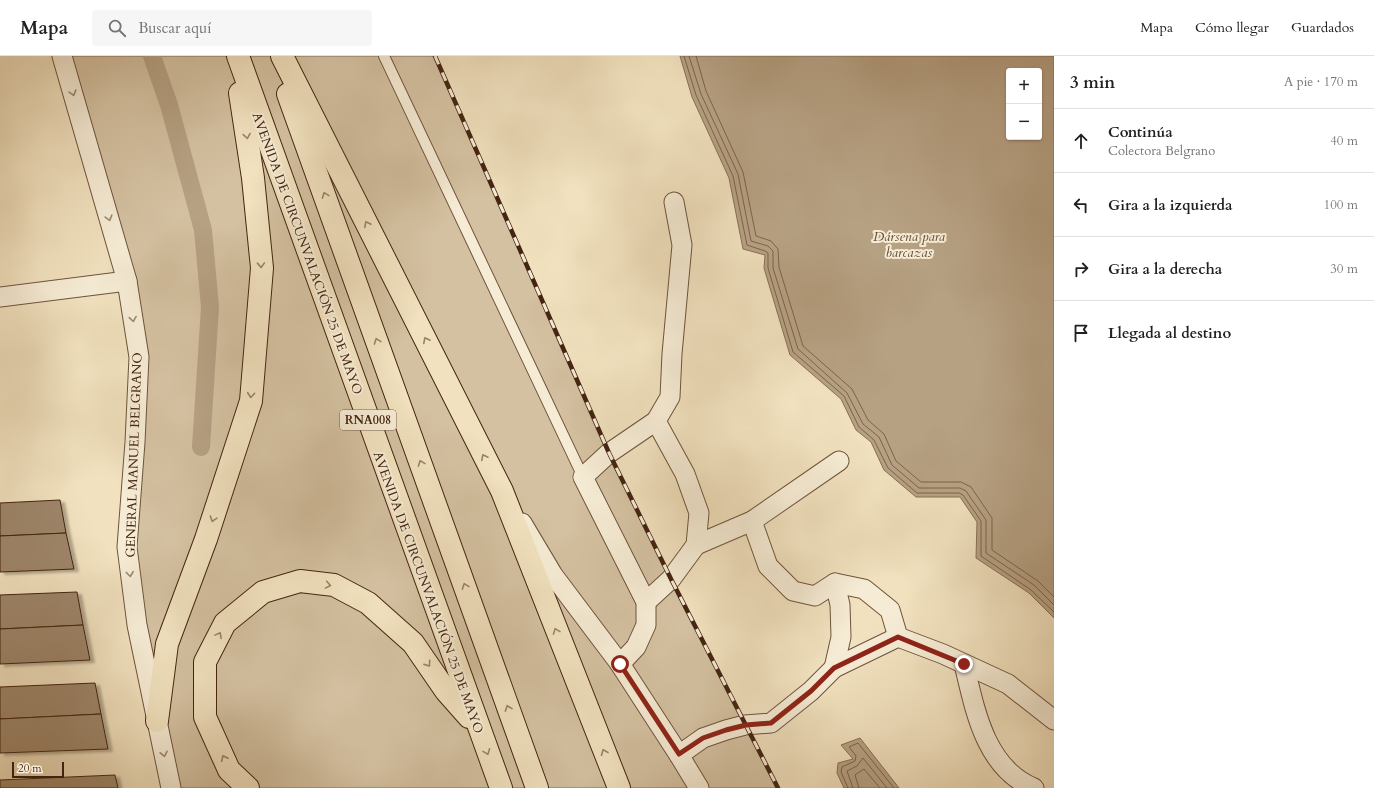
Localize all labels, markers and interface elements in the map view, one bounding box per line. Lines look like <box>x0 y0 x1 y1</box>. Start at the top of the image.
search box <box>92 10 372 46</box>
text: Mapa <box>20 15 68 41</box>
icon: search <box>106 17 128 39</box>
text: Buscar aquí <box>138 18 211 38</box>
text: Mapa <box>1140 18 1173 37</box>
text: Cómo llegar <box>1195 18 1269 37</box>
text: Guardados <box>1291 18 1354 37</box>
map controls <box>1006 68 1042 140</box>
button: + <box>1006 68 1042 104</box>
text: 3 min <box>1070 71 1115 94</box>
text: A pie · 170 m <box>1284 73 1358 91</box>
one-way arrow <box>68 90 77 97</box>
button: − <box>1006 104 1042 140</box>
street label: AVENIDA DE CIRCUNVALACIÓN 25 DE MAYO <box>247 110 367 397</box>
text: Continúa <box>1108 122 1173 142</box>
icon: ahead <box>1070 130 1092 152</box>
text: 40 m <box>1330 132 1358 150</box>
one-way arrow <box>242 133 251 139</box>
text: Colectora Belgrano <box>1108 142 1215 160</box>
one-way arrow <box>321 192 329 199</box>
icon: left <box>1070 194 1092 216</box>
text: Gira a la izquierda <box>1108 195 1232 215</box>
text: 100 m <box>1324 196 1358 214</box>
one-way arrow <box>104 215 113 222</box>
one-way arrow <box>364 221 372 229</box>
water label: Dársena para barcazas <box>873 227 945 262</box>
icon: right <box>1070 258 1092 280</box>
text: Gira a la derecha <box>1108 259 1222 279</box>
text: 30 m <box>1330 260 1358 278</box>
one-way arrow <box>257 262 265 268</box>
one-way arrow <box>129 316 137 322</box>
icon: arrive <box>1070 322 1092 344</box>
text: Llegada al destino <box>1108 323 1231 343</box>
one-way arrow <box>423 337 431 345</box>
one-way arrow <box>373 338 382 345</box>
street label: GENERAL MANUEL BELGRANO <box>121 352 147 558</box>
one-way arrow <box>247 392 256 398</box>
road number: RNA008 <box>340 410 396 430</box>
street label: AVENIDA DE CIRCUNVALACIÓN 25 DE MAYO <box>368 449 488 736</box>
one-way arrow <box>481 453 489 461</box>
one-way arrow <box>417 460 425 467</box>
one-way arrow <box>209 515 217 522</box>
one-way arrow <box>125 571 134 577</box>
one-way arrow <box>325 580 331 589</box>
one-way arrow <box>461 582 469 589</box>
one-way arrow <box>553 628 561 635</box>
one-way arrow <box>214 632 221 640</box>
route start <box>611 655 629 673</box>
route end <box>955 655 973 673</box>
one-way arrow <box>423 660 431 667</box>
one-way arrow <box>505 705 513 712</box>
one-way arrow <box>482 748 490 755</box>
one-way arrow <box>601 748 609 755</box>
one-way arrow <box>159 751 167 757</box>
one-way arrow <box>221 754 229 762</box>
scale bar <box>12 760 64 779</box>
text: 20 m <box>18 761 42 776</box>

